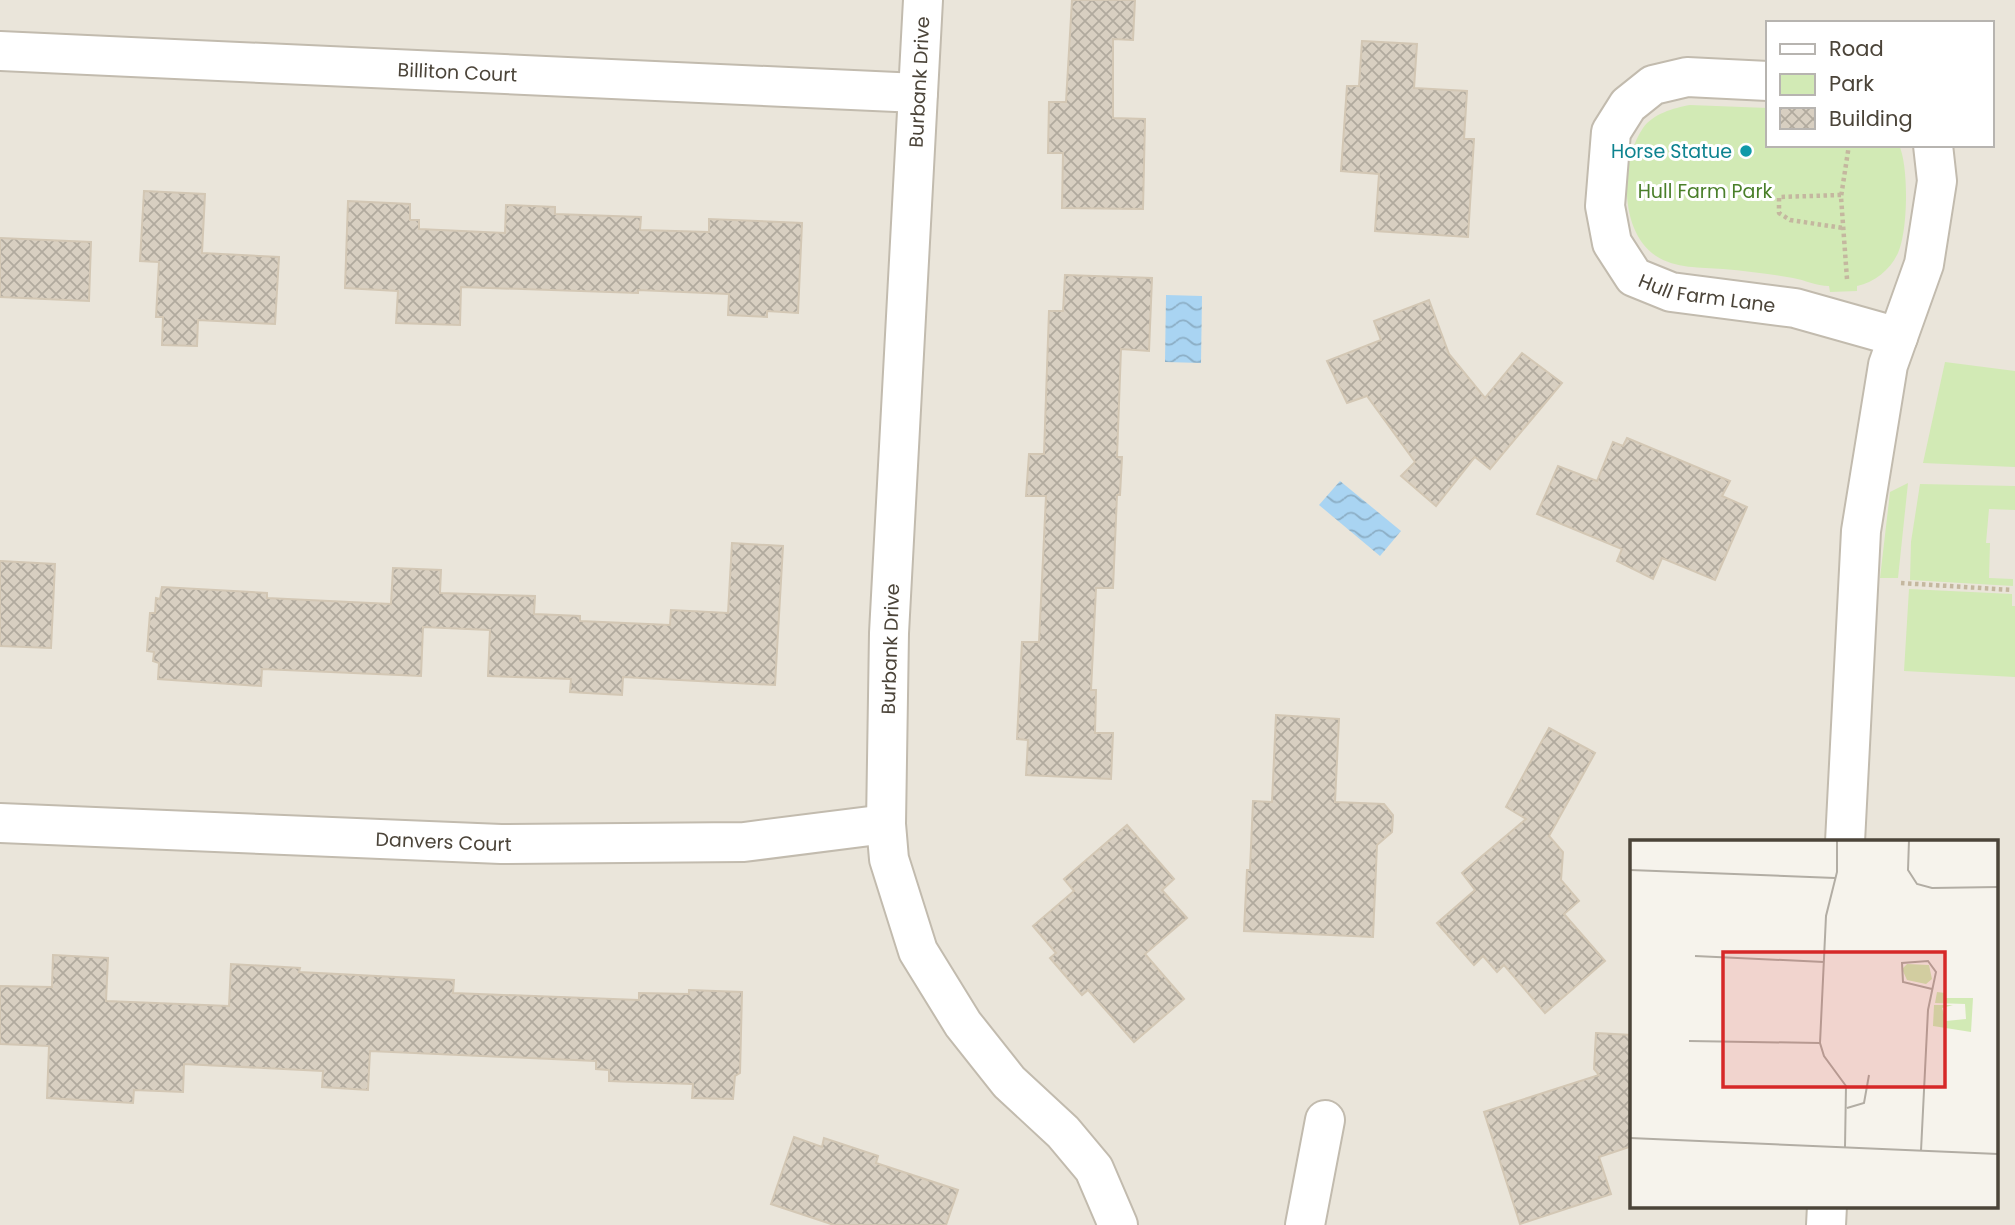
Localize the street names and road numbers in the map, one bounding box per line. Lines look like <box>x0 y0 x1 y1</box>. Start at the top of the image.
street label: Burbank Drive <box>903 16 936 148</box>
street label: Billiton Court <box>397 56 518 89</box>
street label: Hull Farm Lane <box>1634 267 1777 319</box>
street label: Burbank Drive <box>875 583 906 715</box>
street label: Danvers Court <box>375 826 512 858</box>

